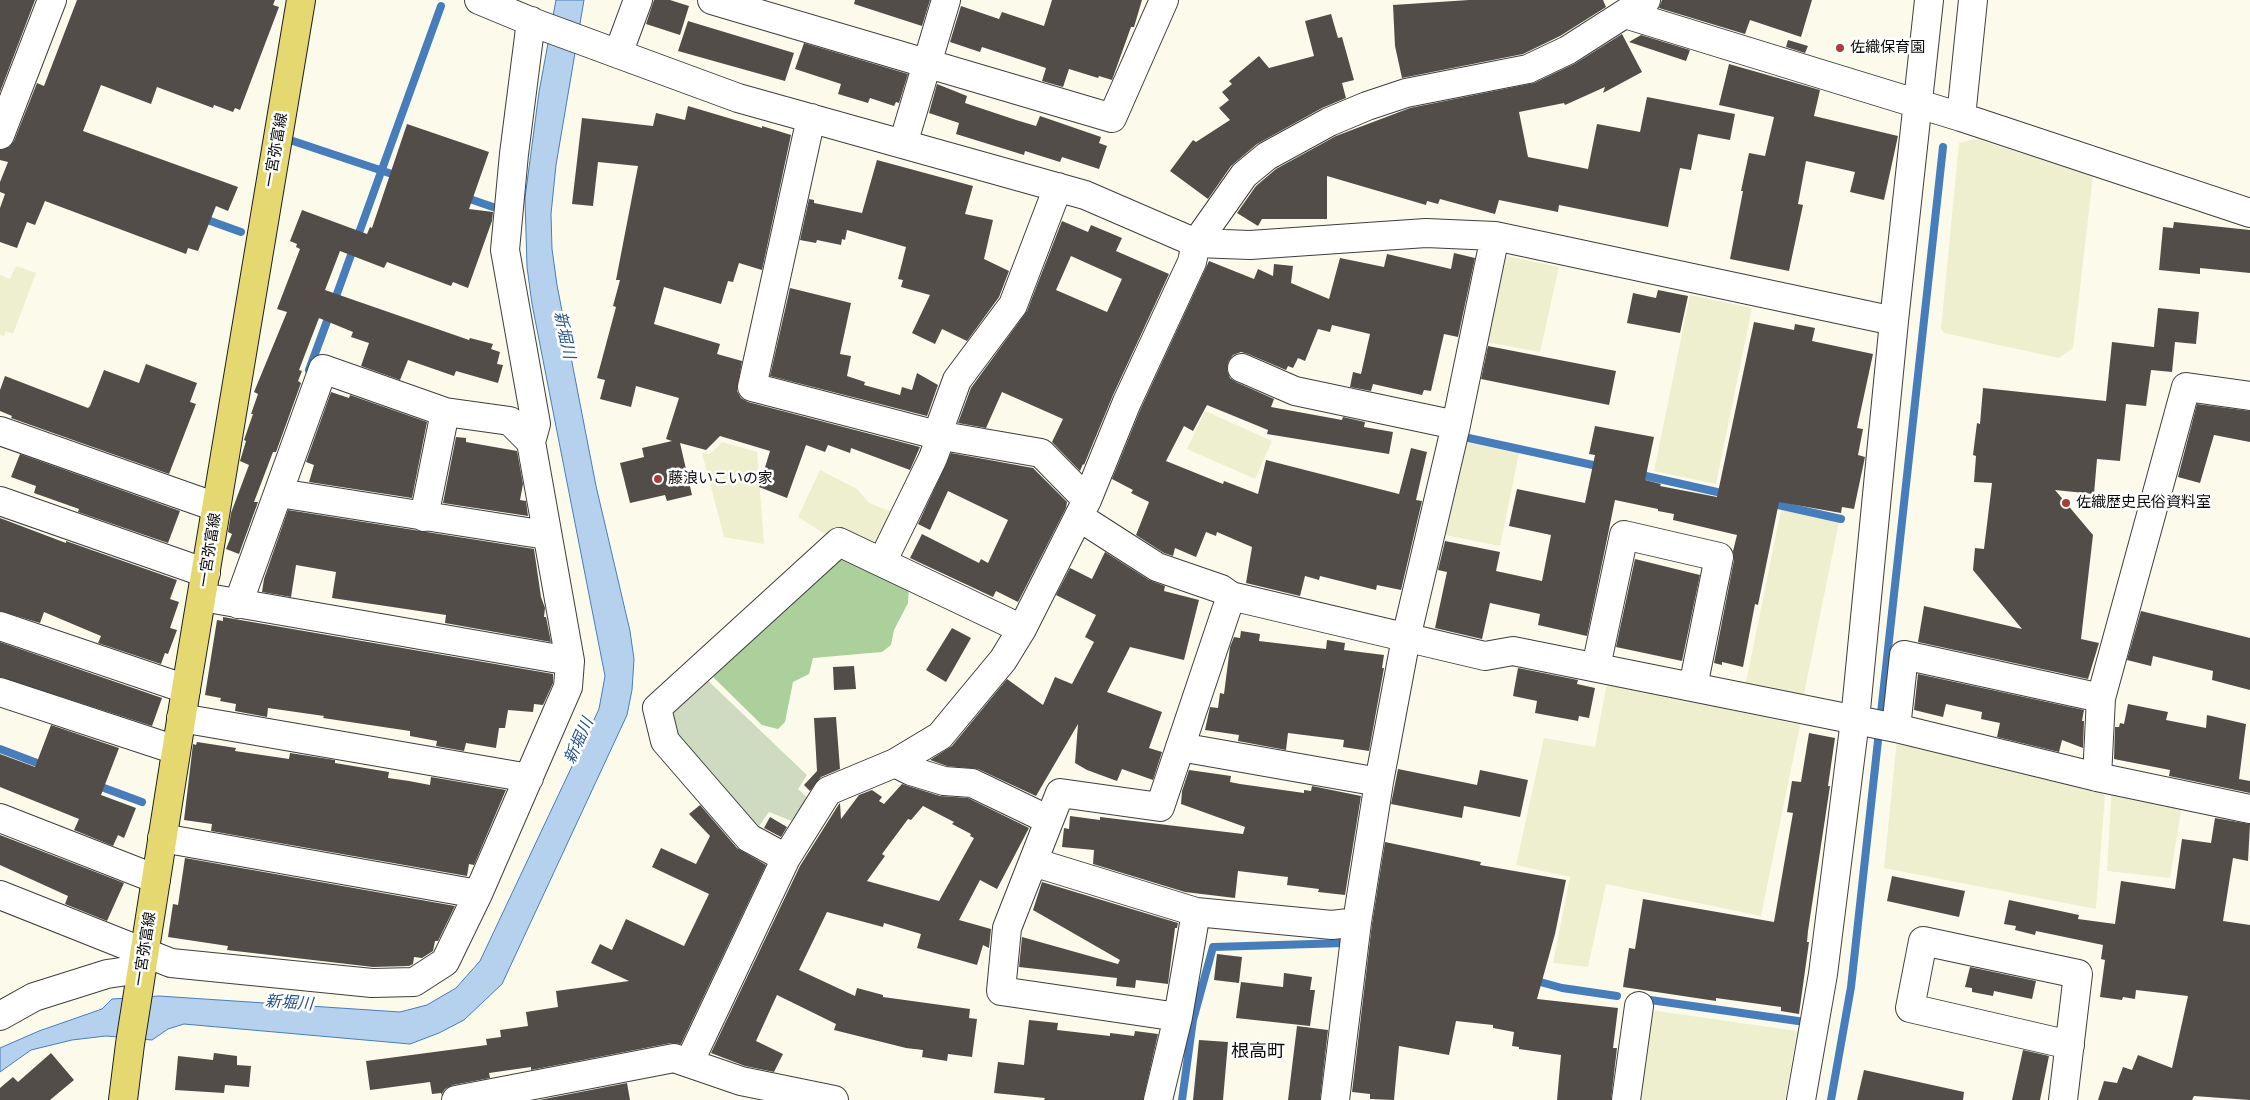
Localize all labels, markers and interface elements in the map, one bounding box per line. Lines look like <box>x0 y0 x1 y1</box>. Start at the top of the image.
place label: 佐織保育園 <box>1850 39 1925 57</box>
marker: 佐織保育園 <box>1834 42 1846 54</box>
street label: 一宮弥富線 <box>261 112 291 188</box>
water label: 新堀川 <box>550 310 578 360</box>
place label: 藤浪いこいの家 <box>668 470 773 488</box>
marker: 藤浪いこいの家 <box>652 473 664 485</box>
place label: 佐織歴史民俗資料室 <box>2076 494 2211 512</box>
marker: 佐織歴史民俗資料室 <box>2060 497 2072 509</box>
street label: 一宮弥富線 <box>195 512 225 588</box>
water label: 新堀川 <box>560 715 598 767</box>
street label: 一宮弥富線 <box>130 911 160 987</box>
water label: 新堀川 <box>264 992 314 1014</box>
district label: 根高町 <box>1231 1041 1285 1063</box>

